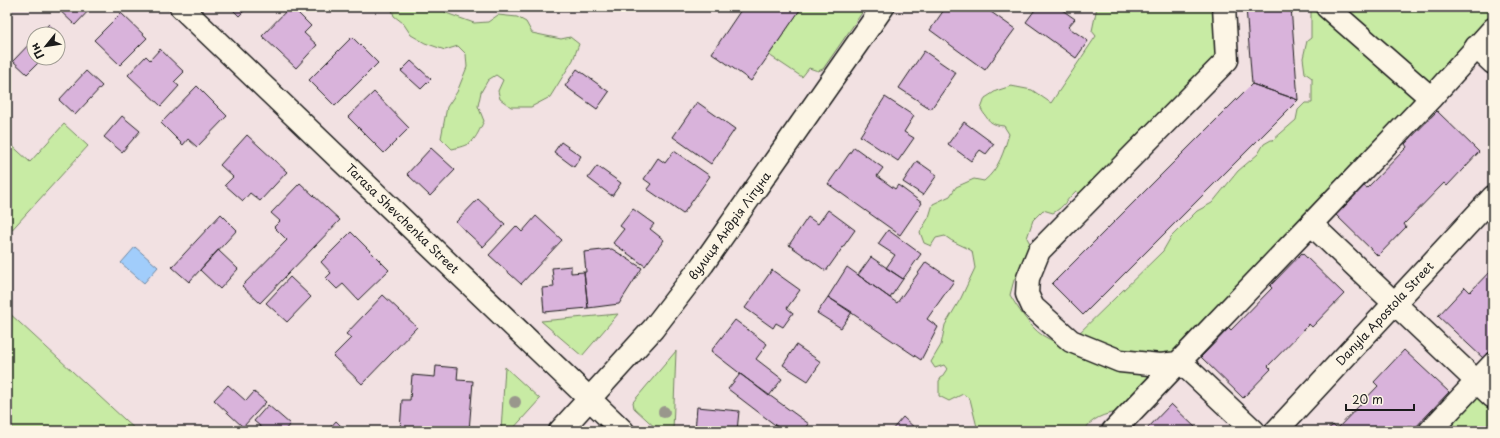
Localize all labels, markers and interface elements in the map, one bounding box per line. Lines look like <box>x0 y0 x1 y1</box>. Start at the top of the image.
north arrow <box>26 26 66 66</box>
text: Пн <box>26 40 48 62</box>
street label: Tarasa Shevchenka Street <box>342 159 463 277</box>
street label: вулиця Андрія Літуна <box>684 167 775 283</box>
street label: Danyla Apostola Street <box>1331 257 1438 369</box>
scale bar <box>1346 386 1414 412</box>
text: 20 m <box>1352 390 1383 408</box>

